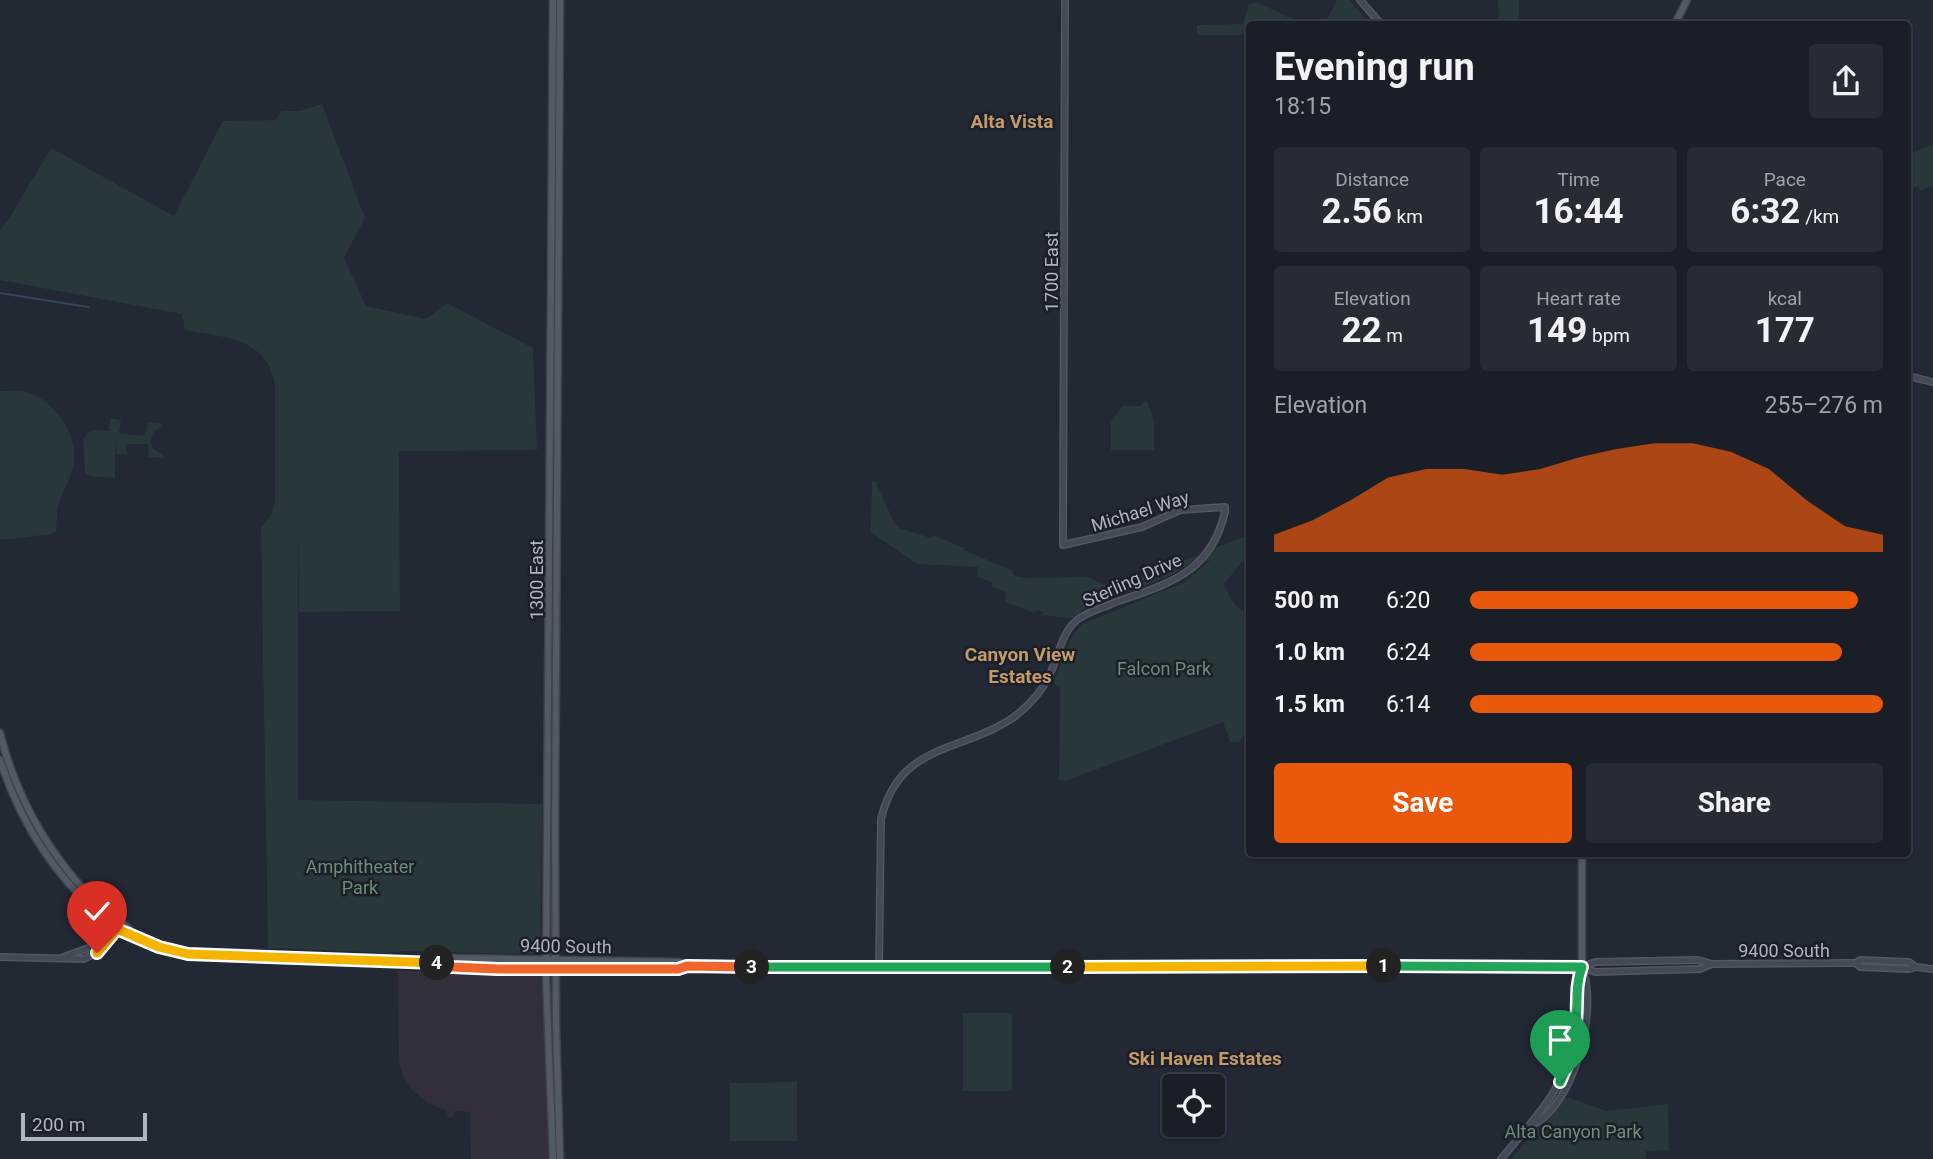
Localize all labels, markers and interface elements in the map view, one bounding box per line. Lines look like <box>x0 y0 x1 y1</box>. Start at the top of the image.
button: share <box>1809 44 1883 118</box>
text: Evening run <box>1274 45 1475 89</box>
text: 18:15 <box>1274 93 1331 120</box>
district label: Alta Vista <box>971 110 1053 133</box>
text: Distance <box>1335 168 1409 191</box>
text: Time <box>1557 168 1600 191</box>
text: Pace <box>1764 168 1806 191</box>
text: 2.56 <box>1321 191 1392 232</box>
text: 16:44 <box>1533 191 1624 232</box>
text: 6:32 <box>1730 191 1800 232</box>
text: km <box>1392 205 1423 228</box>
text: /km <box>1800 205 1839 228</box>
street label: 1700 East <box>1041 232 1062 312</box>
text: Elevation <box>1334 287 1411 310</box>
text: Heart rate <box>1536 287 1621 310</box>
text: kcal <box>1768 287 1802 310</box>
text: 22 <box>1341 310 1382 351</box>
text: 149 <box>1527 310 1587 351</box>
text: 177 <box>1755 310 1815 351</box>
text: m <box>1382 324 1403 347</box>
text: bpm <box>1587 324 1630 347</box>
text: Elevation <box>1274 392 1367 419</box>
text: 255–276 m <box>1764 392 1883 419</box>
street label: Michael Way <box>1088 486 1192 536</box>
street label: 1300 East <box>526 540 547 620</box>
street label: Sterling Drive <box>1079 549 1185 611</box>
text: 500 m <box>1274 587 1339 614</box>
text: 6:20 <box>1386 587 1430 614</box>
text: 1.0 km <box>1274 639 1345 666</box>
text: 6:24 <box>1386 639 1430 666</box>
district label: Canyon View Estates <box>965 643 1075 688</box>
park label: Falcon Park <box>1117 658 1212 679</box>
text: 1.5 km <box>1274 691 1345 718</box>
text: 6:14 <box>1386 691 1430 718</box>
button: Save <box>1274 763 1572 843</box>
button: Share <box>1586 763 1883 843</box>
park label: Amphitheater Park <box>306 856 414 898</box>
pin <box>67 881 127 953</box>
icon: check <box>78 892 116 930</box>
street label: 9400 South <box>520 935 612 957</box>
street label: 9400 South <box>1738 940 1830 961</box>
pin: 4 <box>420 946 454 981</box>
pin: 1 <box>1366 948 1402 984</box>
pin: 3 <box>734 950 770 984</box>
pin: 2 <box>1050 950 1086 984</box>
text: 4 <box>431 951 442 974</box>
text: 1 <box>1378 954 1389 977</box>
text: 3 <box>746 955 757 978</box>
text: 2 <box>1062 955 1073 978</box>
pin <box>1530 1010 1590 1082</box>
icon: arrive <box>1541 1021 1579 1059</box>
district label: Ski Haven Estates <box>1128 1047 1282 1070</box>
map controls <box>1162 1074 1225 1137</box>
button: locate <box>1162 1074 1225 1137</box>
scale bar <box>21 1110 147 1142</box>
text: 200 m <box>32 1113 85 1136</box>
park label: Alta Canyon Park <box>1504 1121 1642 1142</box>

